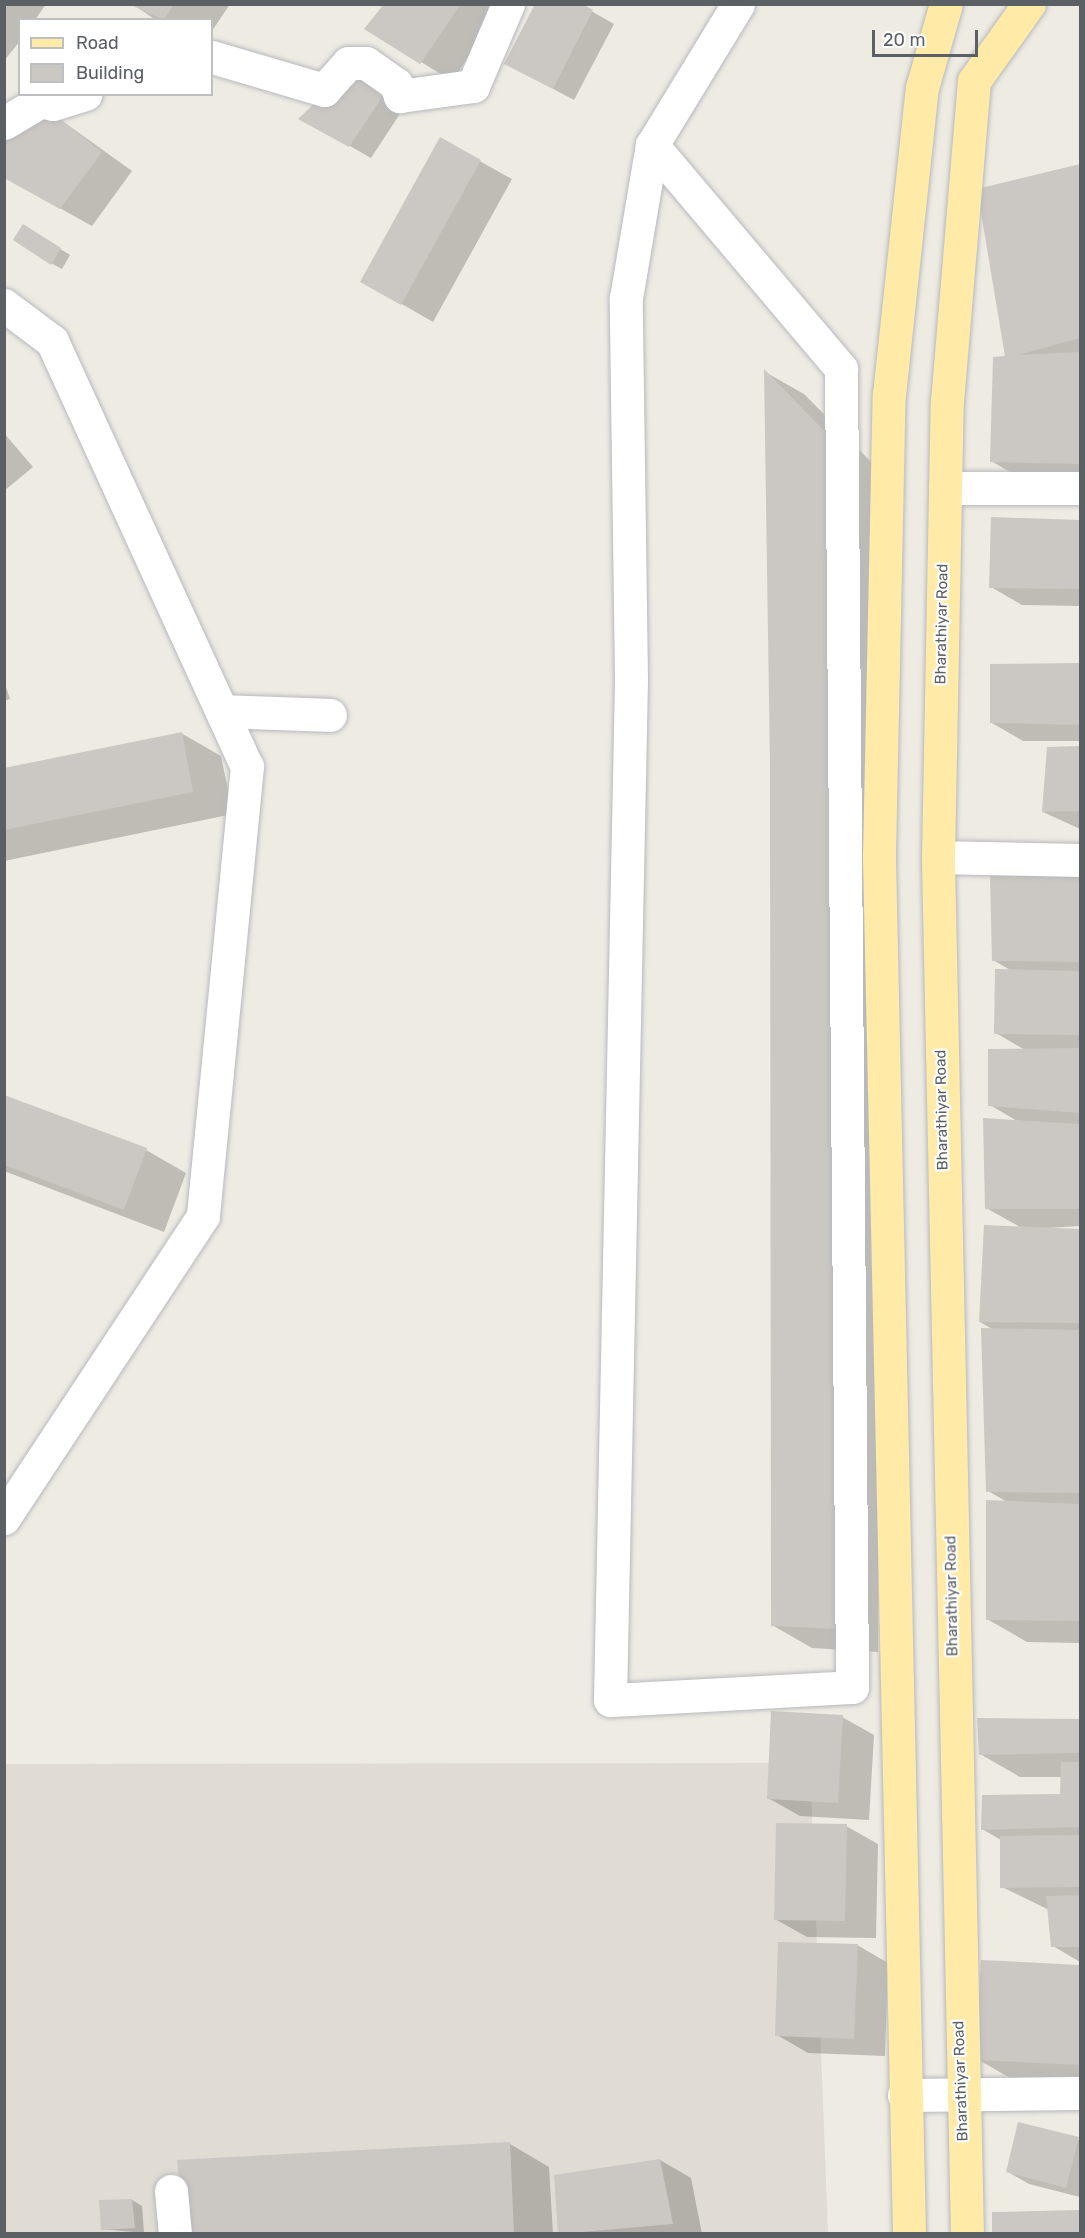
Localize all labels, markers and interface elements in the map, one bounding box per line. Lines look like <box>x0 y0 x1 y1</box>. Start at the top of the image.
legend <box>18 18 213 96</box>
scale bar <box>875 18 982 56</box>
text: 20 m <box>883 29 925 51</box>
text: Road <box>76 32 119 54</box>
text: Building <box>76 62 144 84</box>
street label: Bharathiyar Road <box>932 563 952 685</box>
street label: Bharathiyar Road <box>932 1049 952 1171</box>
street label: Bharathiyar Road <box>942 1535 962 1657</box>
street label: Bharathiyar Road <box>950 2020 972 2142</box>

